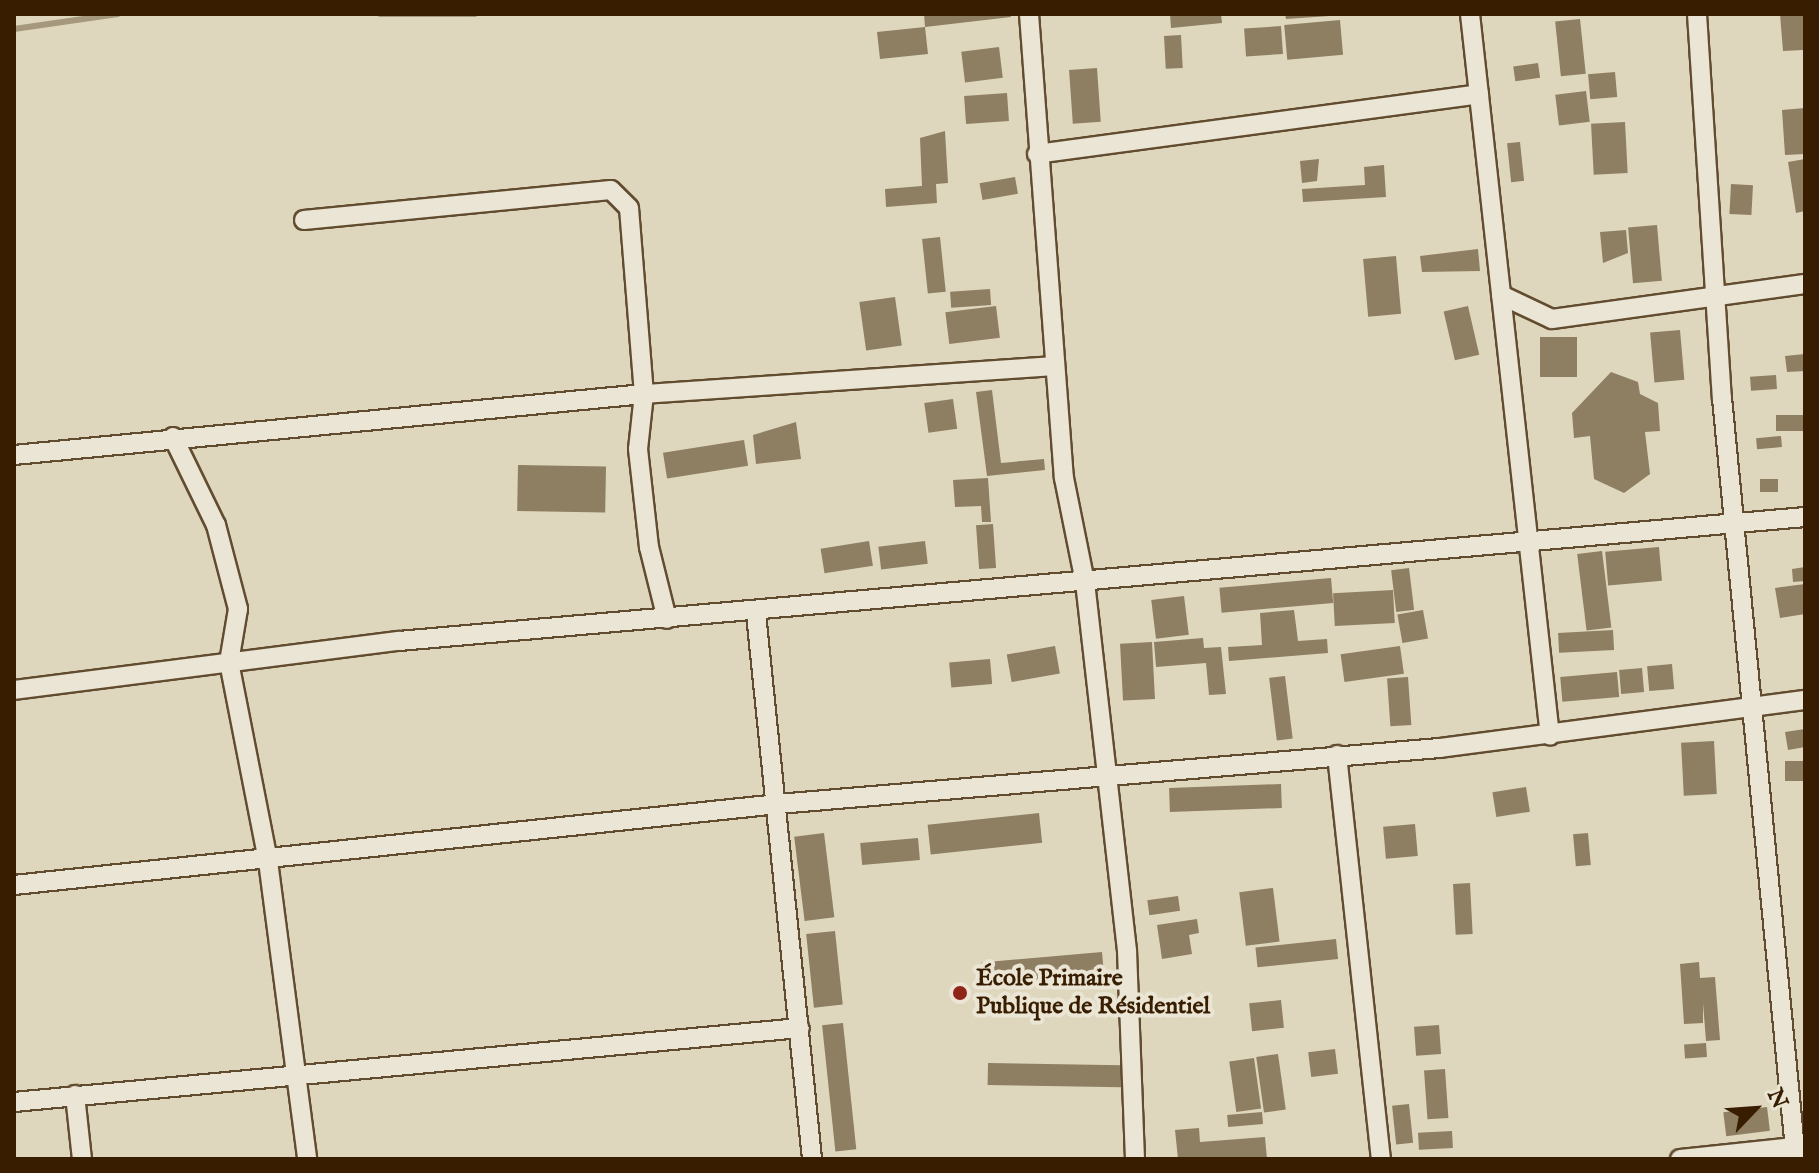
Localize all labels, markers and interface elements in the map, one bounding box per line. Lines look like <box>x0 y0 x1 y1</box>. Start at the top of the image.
place label: École Primaire Publique de Résidentiel <box>976 965 1210 1021</box>
marker: École Primaire Publique de Résidentiel <box>951 984 969 1002</box>
north arrow <box>1715 1069 1795 1149</box>
text: N <box>1760 1084 1793 1113</box>

